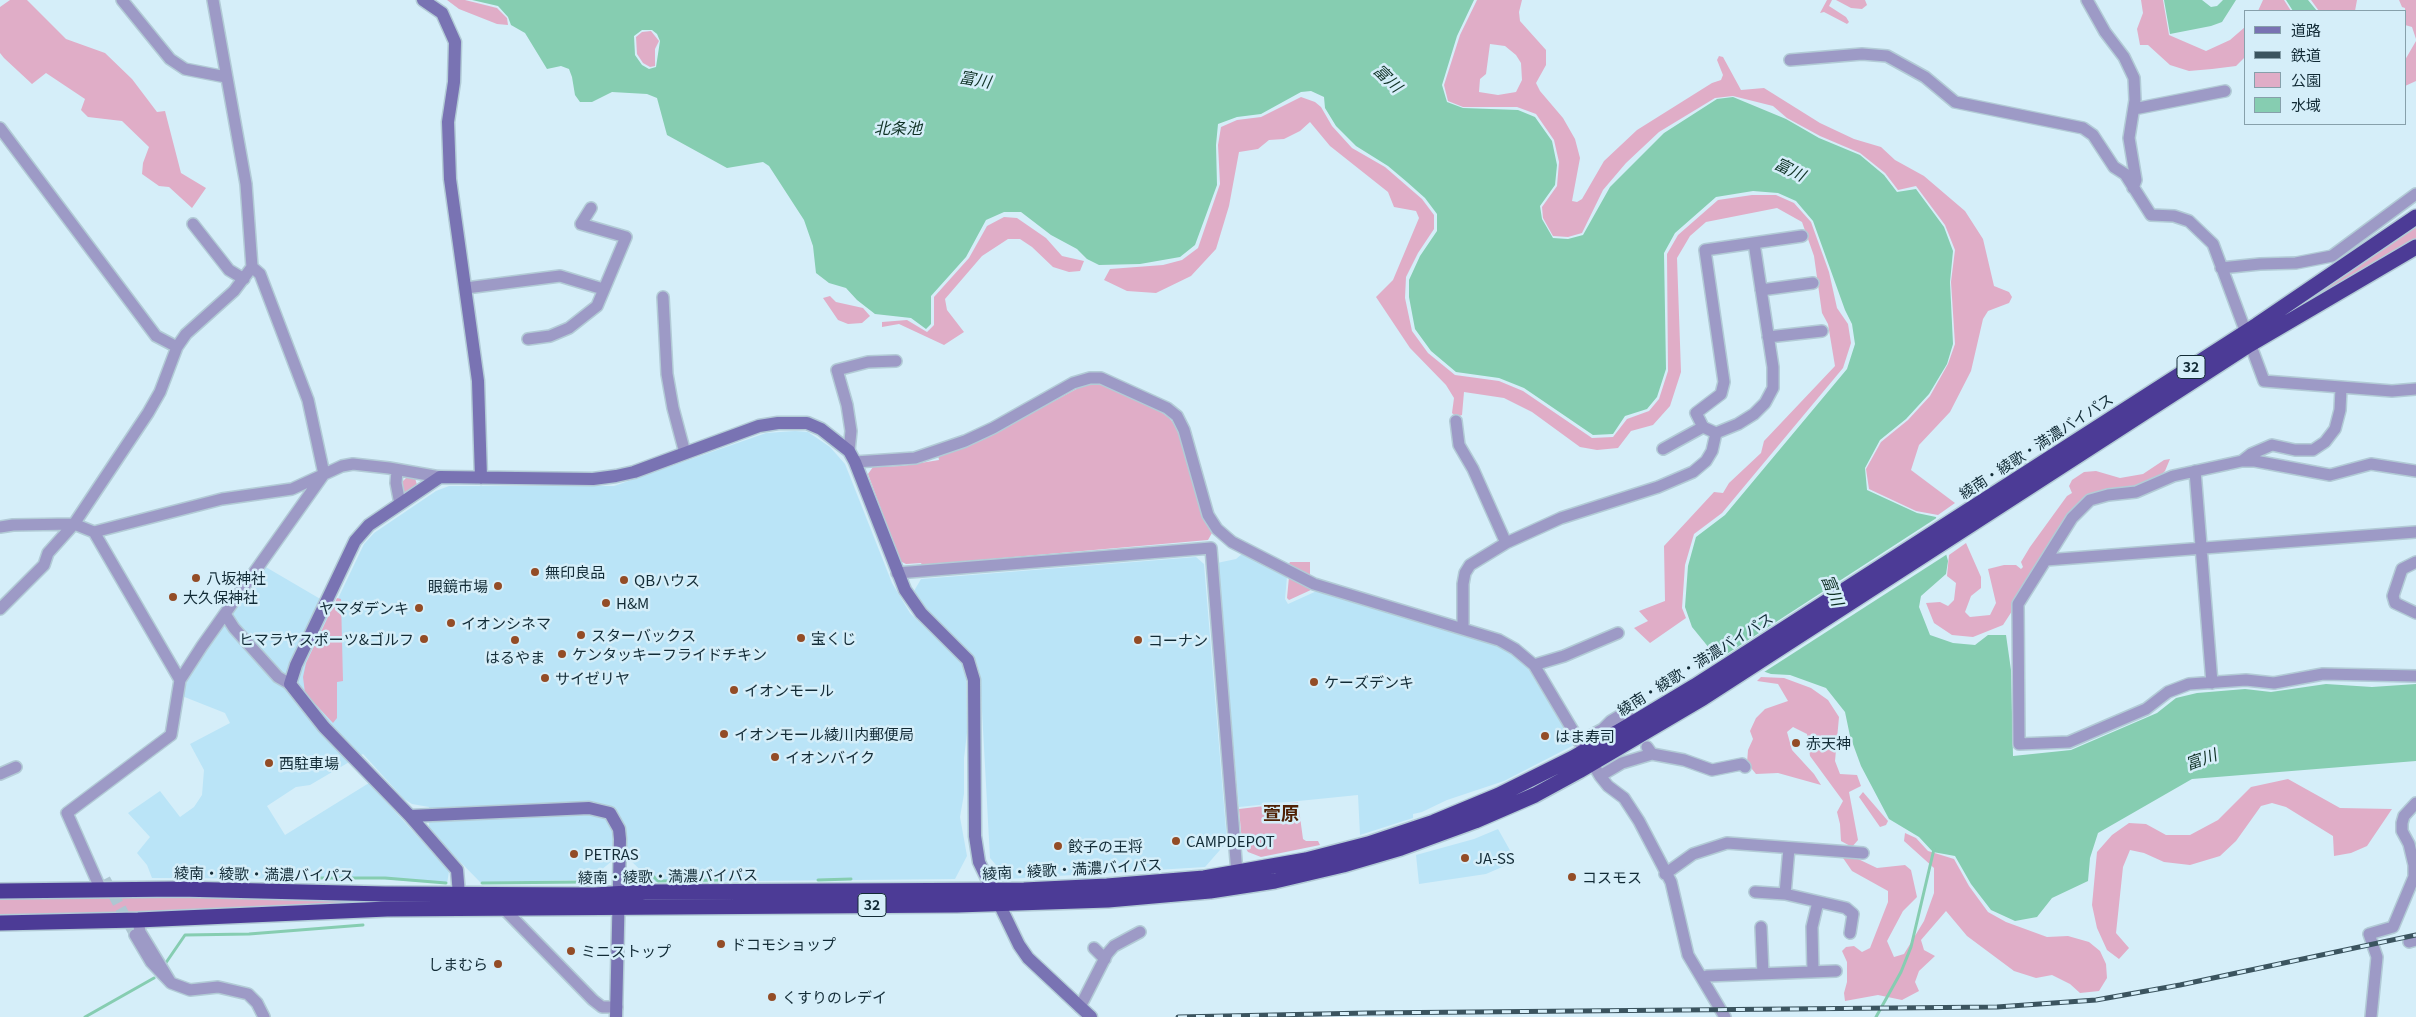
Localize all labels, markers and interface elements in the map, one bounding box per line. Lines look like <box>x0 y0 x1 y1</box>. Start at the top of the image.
legend <box>2244 10 2406 125</box>
text: 道路 <box>2291 19 2321 40</box>
text: 鉄道 <box>2291 44 2321 65</box>
water label: 富川 <box>1370 60 1406 96</box>
water label: 富川 <box>958 67 992 91</box>
text: 公園 <box>2291 69 2321 90</box>
text: 水域 <box>2291 94 2321 115</box>
water label: 北条池 <box>874 118 922 138</box>
water label: 富川 <box>1771 153 1809 185</box>
road number: 32 <box>2177 356 2205 378</box>
street label: 綾南・綾歌・満濃バイパス <box>1956 389 2116 503</box>
place label: 無印良品 <box>545 563 605 581</box>
marker: 無印良品 <box>529 566 541 578</box>
place label: 八坂神社 <box>206 569 266 587</box>
place label: QBハウス <box>634 571 700 589</box>
marker: 八坂神社 <box>190 572 202 584</box>
water label: 富川 <box>1818 572 1848 608</box>
marker: QBハウス <box>618 574 630 586</box>
place label: 眼鏡市場 <box>428 577 488 595</box>
marker: 眼鏡市場 <box>492 580 504 592</box>
place label: 大久保神社 <box>183 588 258 606</box>
marker: 大久保神社 <box>167 591 179 603</box>
place label: H&M <box>616 594 649 612</box>
marker: H&M <box>600 597 612 609</box>
place label: ヤマダデンキ <box>319 599 409 617</box>
marker: ヤマダデンキ <box>413 602 425 614</box>
street label: 綾南・綾歌・満濃バイパス <box>1614 609 1776 719</box>
place label: イオンシネマ <box>461 614 551 632</box>
marker: イオンシネマ <box>445 617 457 629</box>
place label: スターバックス <box>591 626 696 644</box>
marker: スターバックス <box>575 629 587 641</box>
place label: 宝くじ <box>811 629 856 647</box>
place label: ヒマラヤスポーツ&ゴルフ <box>239 630 414 648</box>
place label: コーナン <box>1148 631 1208 649</box>
marker: 宝くじ <box>795 632 807 644</box>
marker: ヒマラヤスポーツ&ゴルフ <box>418 633 430 645</box>
marker: はるやま <box>509 634 521 646</box>
marker: コーナン <box>1132 634 1144 646</box>
place label: ケンタッキーフライドチキン <box>572 645 767 663</box>
place label: はるやま <box>485 648 545 666</box>
marker: ケンタッキーフライドチキン <box>556 648 568 660</box>
place label: サイゼリヤ <box>555 669 630 687</box>
marker: サイゼリヤ <box>539 672 551 684</box>
place label: ケーズデンキ <box>1324 673 1414 691</box>
marker: ケーズデンキ <box>1308 676 1320 688</box>
place label: イオンモール <box>744 681 834 699</box>
marker: イオンモール <box>728 684 740 696</box>
place label: イオンモール綾川内郵便局 <box>734 725 914 743</box>
place label: はま寿司 <box>1555 727 1615 745</box>
marker: イオンモール綾川内郵便局 <box>718 728 730 740</box>
marker: はま寿司 <box>1539 730 1551 742</box>
place label: 赤天神 <box>1806 734 1851 752</box>
marker: 赤天神 <box>1790 737 1802 749</box>
water label: 富川 <box>2183 745 2219 773</box>
place label: イオンバイク <box>785 748 875 766</box>
marker: イオンバイク <box>769 751 781 763</box>
place label: 西駐車場 <box>279 754 339 772</box>
marker: 西駐車場 <box>263 757 275 769</box>
district label: 萱原 <box>1263 802 1299 824</box>
place label: CAMPDEPOT <box>1186 832 1275 850</box>
marker: CAMPDEPOT <box>1170 835 1182 847</box>
place label: 餃子の王将 <box>1068 837 1143 855</box>
marker: 餃子の王将 <box>1052 840 1064 852</box>
place label: PETRAS <box>584 845 639 863</box>
marker: PETRAS <box>568 848 580 860</box>
place label: JA-SS <box>1475 849 1515 867</box>
marker: JA-SS <box>1459 852 1471 864</box>
street label: 綾南・綾歌・満濃バイパス <box>982 855 1162 883</box>
street label: 綾南・綾歌・満濃バイパス <box>174 863 354 885</box>
street label: 綾南・綾歌・満濃バイパス <box>578 865 758 887</box>
place label: コスモス <box>1582 868 1642 886</box>
marker: コスモス <box>1566 871 1578 883</box>
road number: 32 <box>858 894 886 916</box>
place label: ドコモショップ <box>731 935 836 953</box>
marker: ドコモショップ <box>715 938 727 950</box>
place label: ミニストップ <box>581 942 671 960</box>
marker: ミニストップ <box>565 945 577 957</box>
place label: しまむら <box>428 955 488 973</box>
marker: しまむら <box>492 958 504 970</box>
place label: くすりのレデイ <box>782 988 887 1006</box>
marker: くすりのレデイ <box>766 991 778 1003</box>

